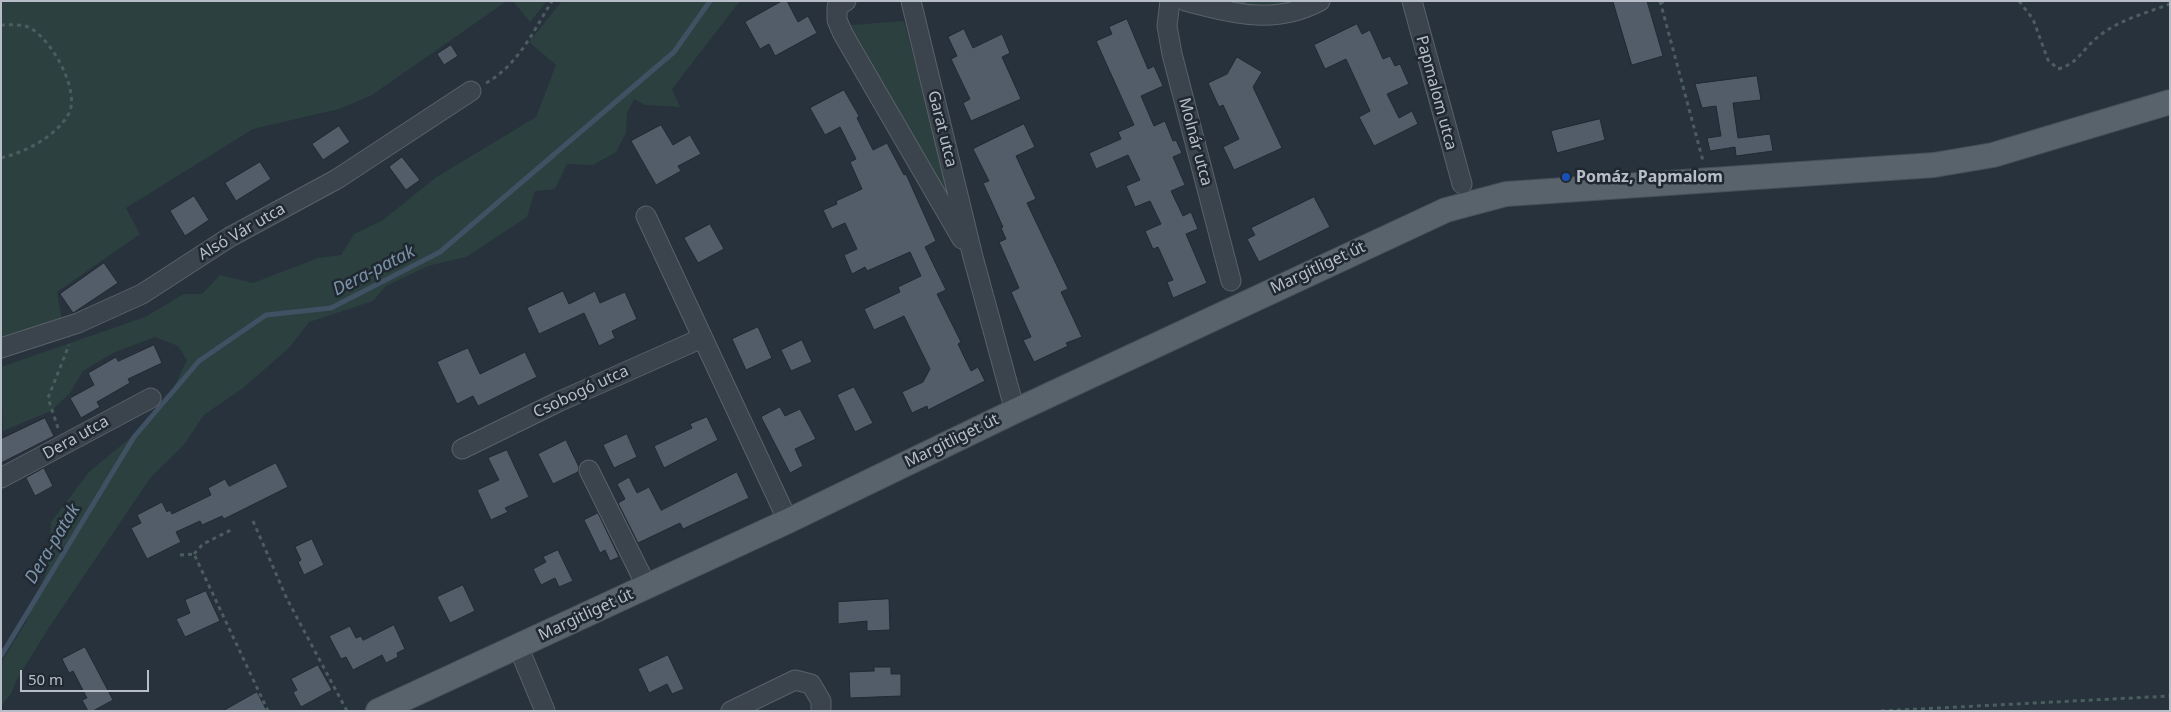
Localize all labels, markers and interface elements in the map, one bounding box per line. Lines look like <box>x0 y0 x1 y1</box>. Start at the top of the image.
street label: Papmalom utca <box>1411 34 1461 152</box>
street label: Garat utca <box>923 89 961 169</box>
street label: Molnár utca <box>1174 96 1216 188</box>
place label: Pomáz, Papmalom <box>1576 167 1723 187</box>
marker: Pomáz, Papmalom <box>1560 171 1572 183</box>
street label: Alsó Vár utca <box>195 199 289 265</box>
street label: Margitliget út <box>1268 238 1368 298</box>
water label: Dera-patak <box>329 241 419 301</box>
street label: Csobogó utca <box>530 362 632 422</box>
street label: Margitliget út <box>902 410 1002 472</box>
street label: Dera utca <box>40 412 112 464</box>
water label: Dera-patak <box>21 500 85 588</box>
street label: Margitliget út <box>536 585 636 645</box>
scale bar <box>22 660 151 692</box>
text: 50 m <box>28 669 63 689</box>

